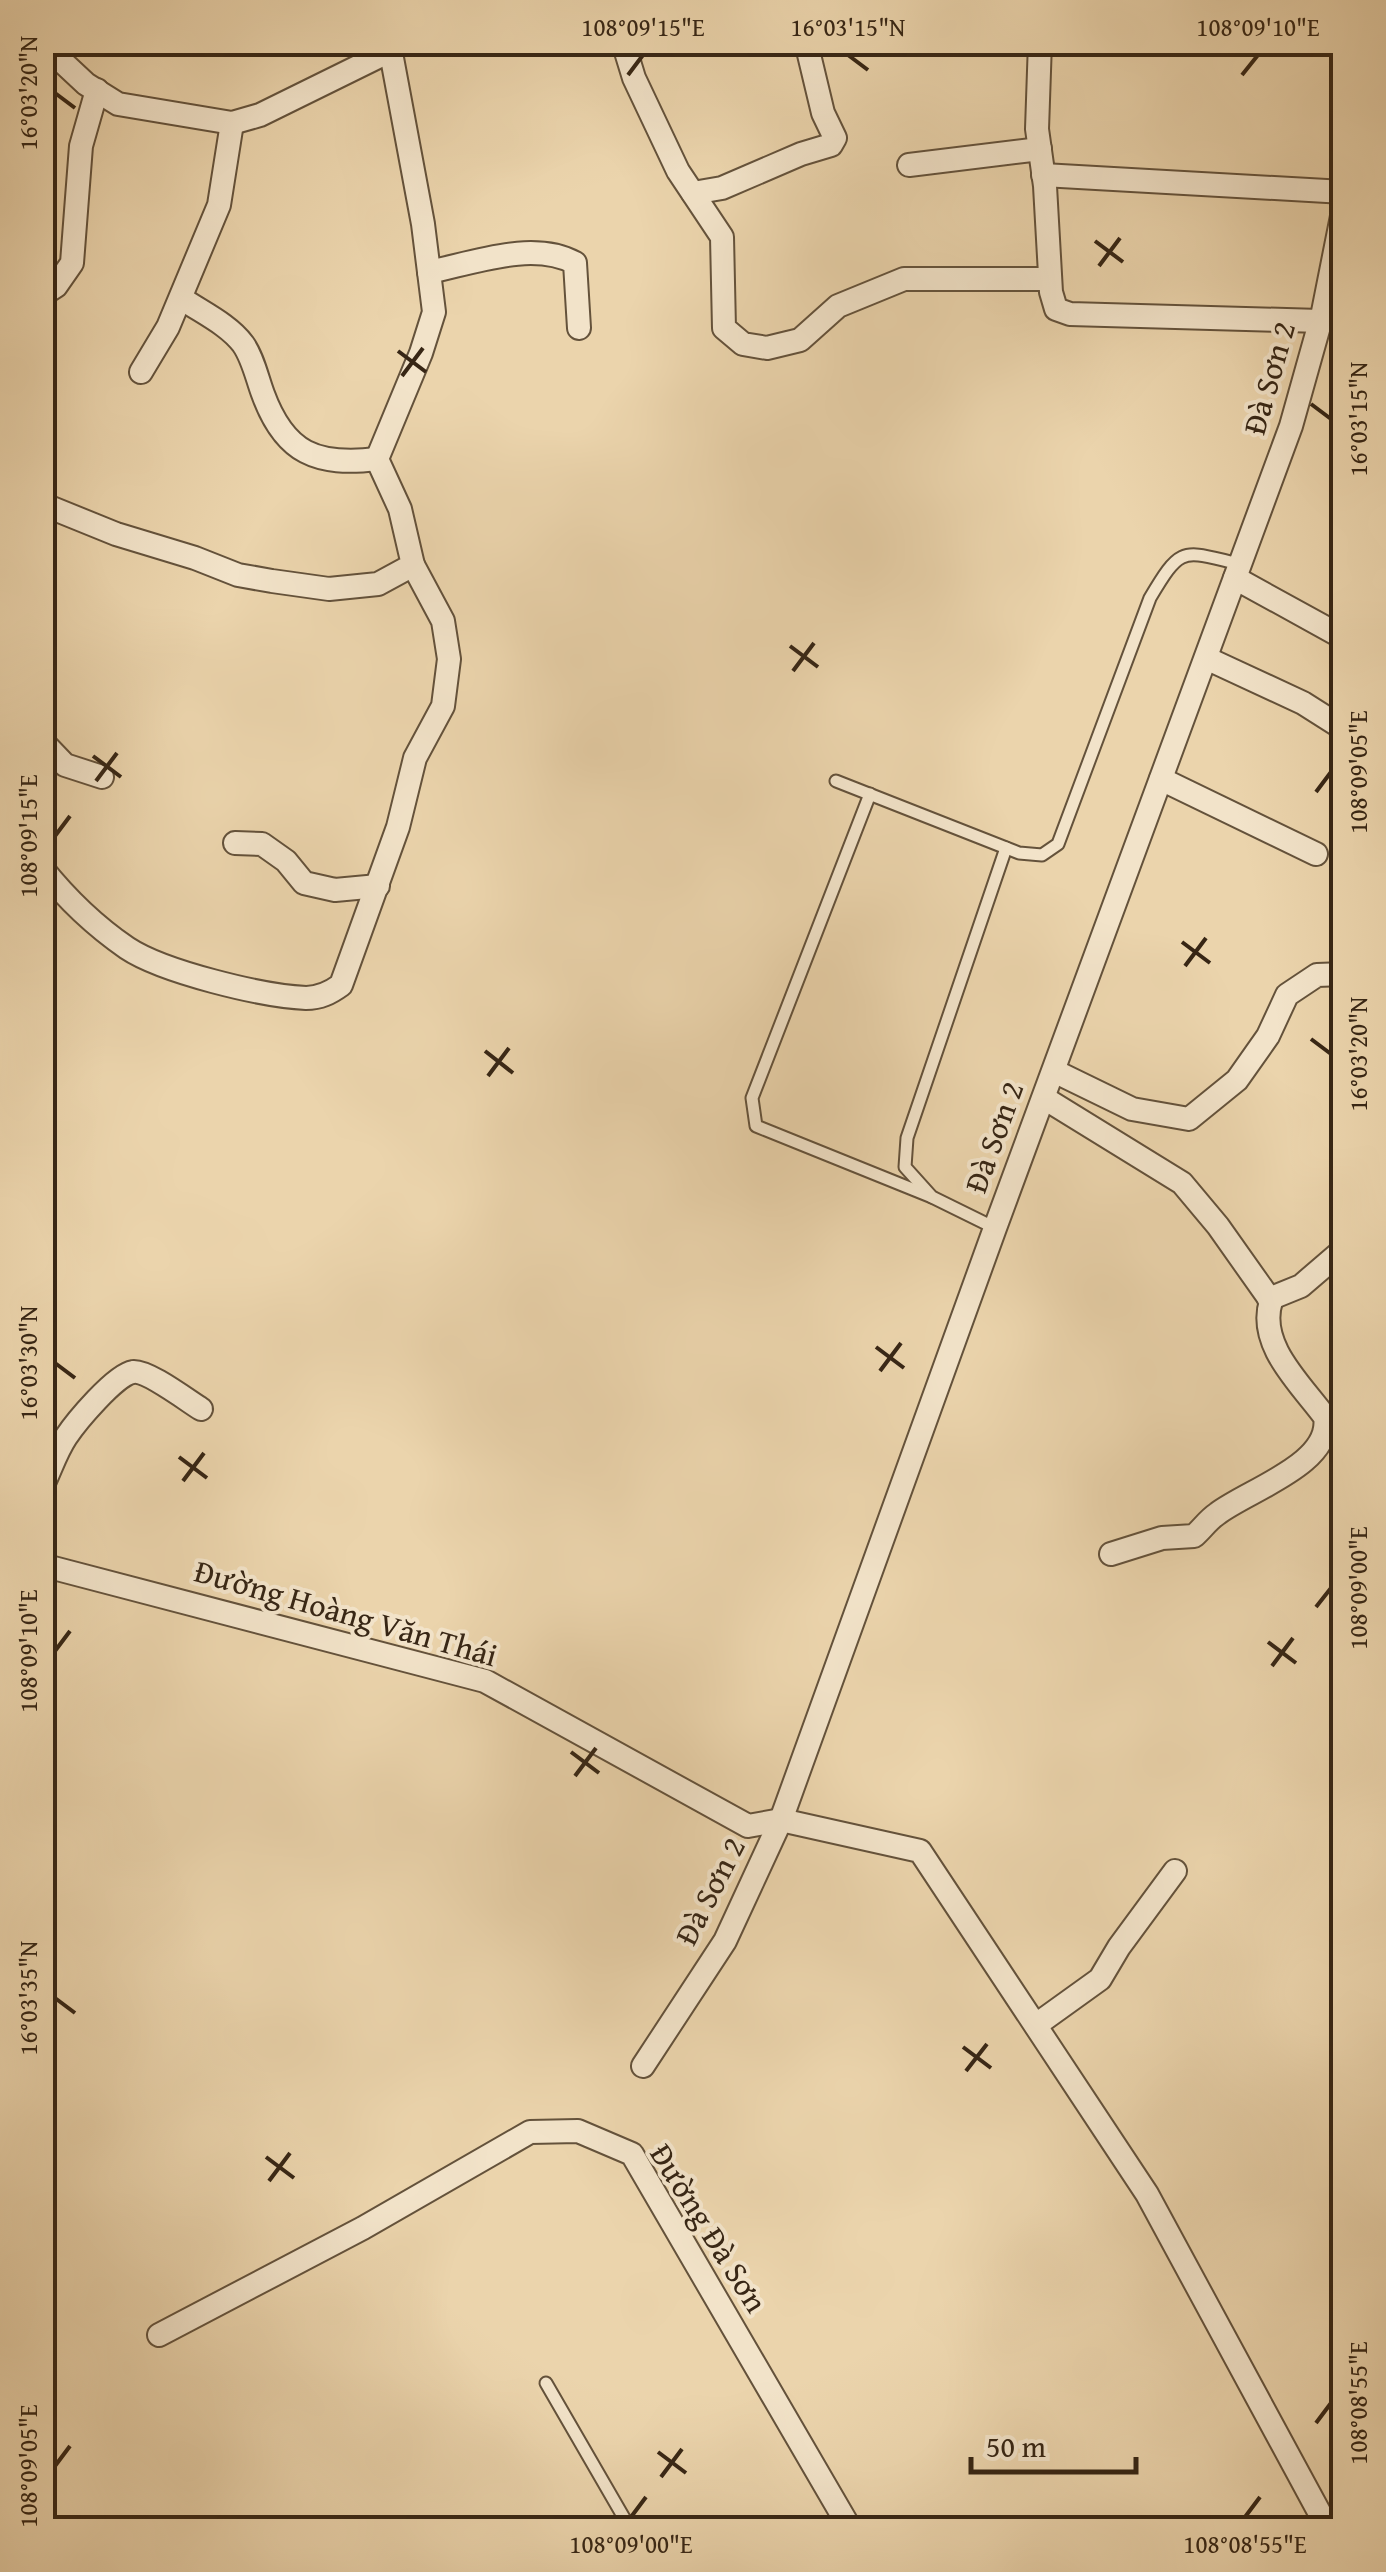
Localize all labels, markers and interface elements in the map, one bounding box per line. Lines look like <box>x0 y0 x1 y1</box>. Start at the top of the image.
text: 108°09'15"E <box>581 9 705 45</box>
text: 16°03'15"N <box>791 9 905 45</box>
text: 108°09'10"E <box>1196 9 1320 45</box>
text: 16°03'20"N <box>10 36 46 150</box>
street label: Đà Sơn 2 <box>1230 316 1307 440</box>
text: 16°03'15"N <box>1340 362 1376 476</box>
text: 108°09'05"E <box>1340 710 1376 834</box>
text: 108°09'15"E <box>10 774 46 898</box>
text: 16°03'20"N <box>1340 997 1376 1111</box>
street label: Đà Sơn 2 <box>952 1075 1035 1199</box>
text: 16°03'30"N <box>10 1306 46 1420</box>
text: 108°09'00"E <box>1340 1526 1376 1650</box>
street label: Đường Hoàng Văn Thái <box>189 1547 503 1678</box>
text: 108°09'10"E <box>10 1589 46 1713</box>
street label: Đà Sơn 2 <box>662 1829 757 1953</box>
text: 16°03'35"N <box>10 1941 46 2055</box>
street label: Đường Đà Sơn <box>639 2134 780 2321</box>
text: 108°08'55"E <box>1340 2341 1376 2465</box>
text: 108°09'05"E <box>10 2404 46 2528</box>
scale bar <box>971 2412 1136 2474</box>
text: 50 m <box>986 2424 1046 2468</box>
text: 108°09'00"E <box>569 2526 693 2562</box>
text: 108°08'55"E <box>1183 2526 1307 2562</box>

